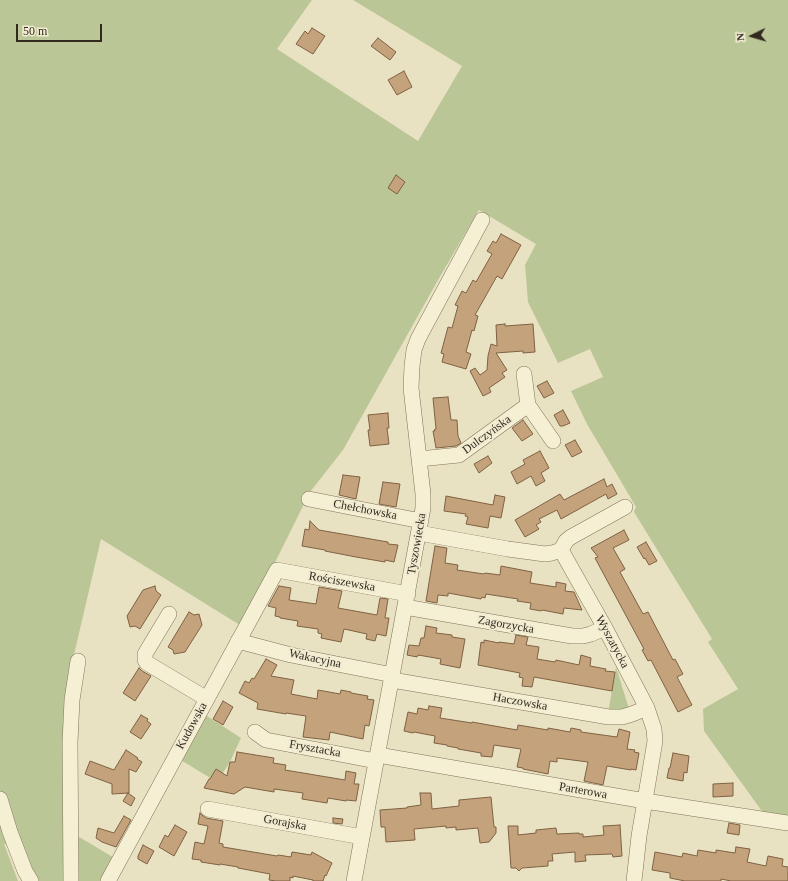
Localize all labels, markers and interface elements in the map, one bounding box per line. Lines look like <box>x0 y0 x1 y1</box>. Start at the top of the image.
scale bar <box>18 16 104 42</box>
north arrow <box>732 16 772 56</box>
text: 50 m <box>23 24 47 38</box>
text: N <box>734 33 746 42</box>
street label: Dulczyńska <box>460 413 514 457</box>
street label: Chełchowska <box>332 497 398 523</box>
street label: Tyszowiecka <box>404 512 430 576</box>
street label: Rościszewska <box>308 569 376 595</box>
street label: Zagorzycka <box>477 613 535 637</box>
street label: Wyszatycka <box>592 613 632 671</box>
street label: Wakacyjna <box>288 646 342 672</box>
street label: Haczowska <box>492 690 548 714</box>
street label: Kudowska <box>173 700 211 752</box>
street label: Frysztacka <box>288 737 342 761</box>
street label: Parterowa <box>558 780 608 802</box>
street label: Gorajska <box>262 812 308 834</box>

